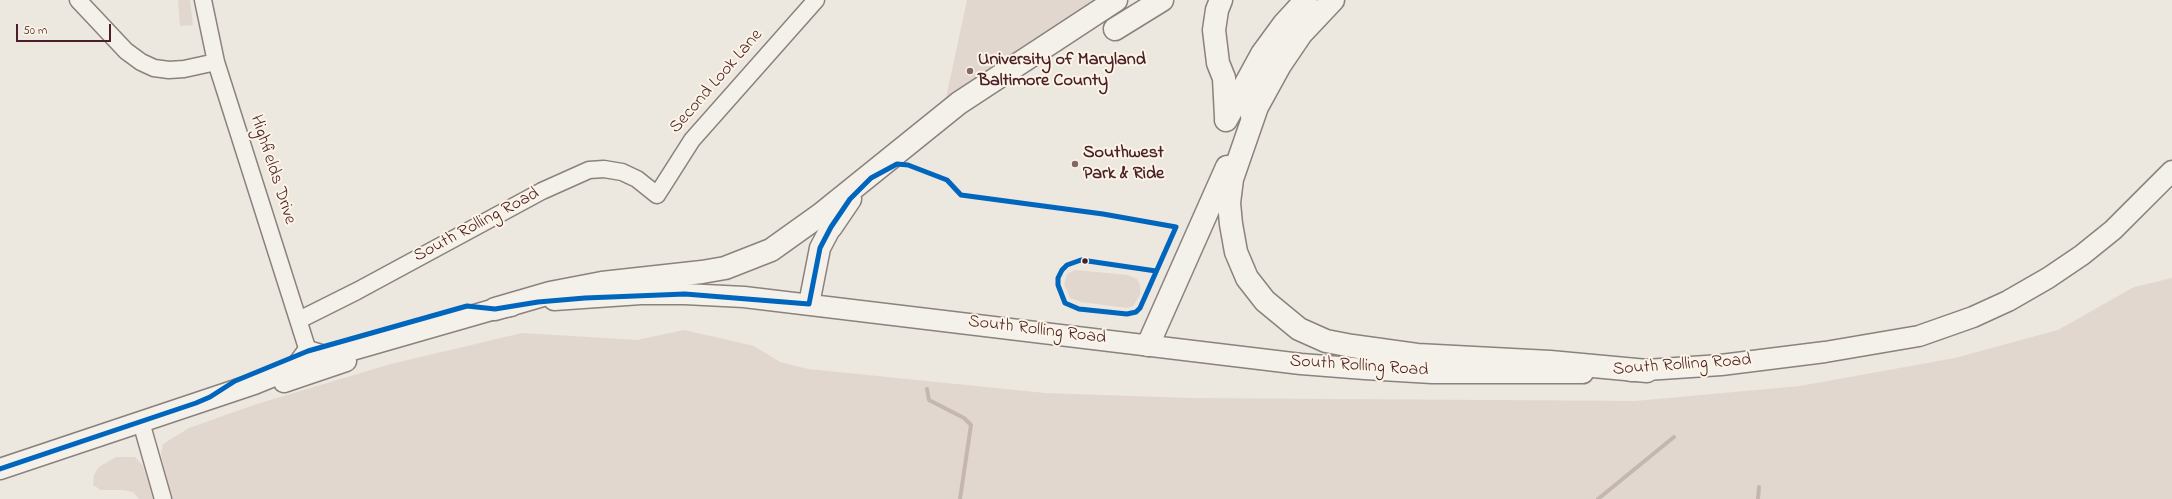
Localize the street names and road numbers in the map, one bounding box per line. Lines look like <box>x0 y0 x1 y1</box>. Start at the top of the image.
street label: Second Look Lane <box>666 25 768 139</box>
street label: Highfields Drive <box>244 113 300 227</box>
street label: South Rolling Road <box>411 184 543 268</box>
street label: South Rolling Road <box>967 312 1107 350</box>
street label: South Rolling Road <box>1612 350 1752 382</box>
street label: South Rolling Road <box>1289 351 1429 383</box>

